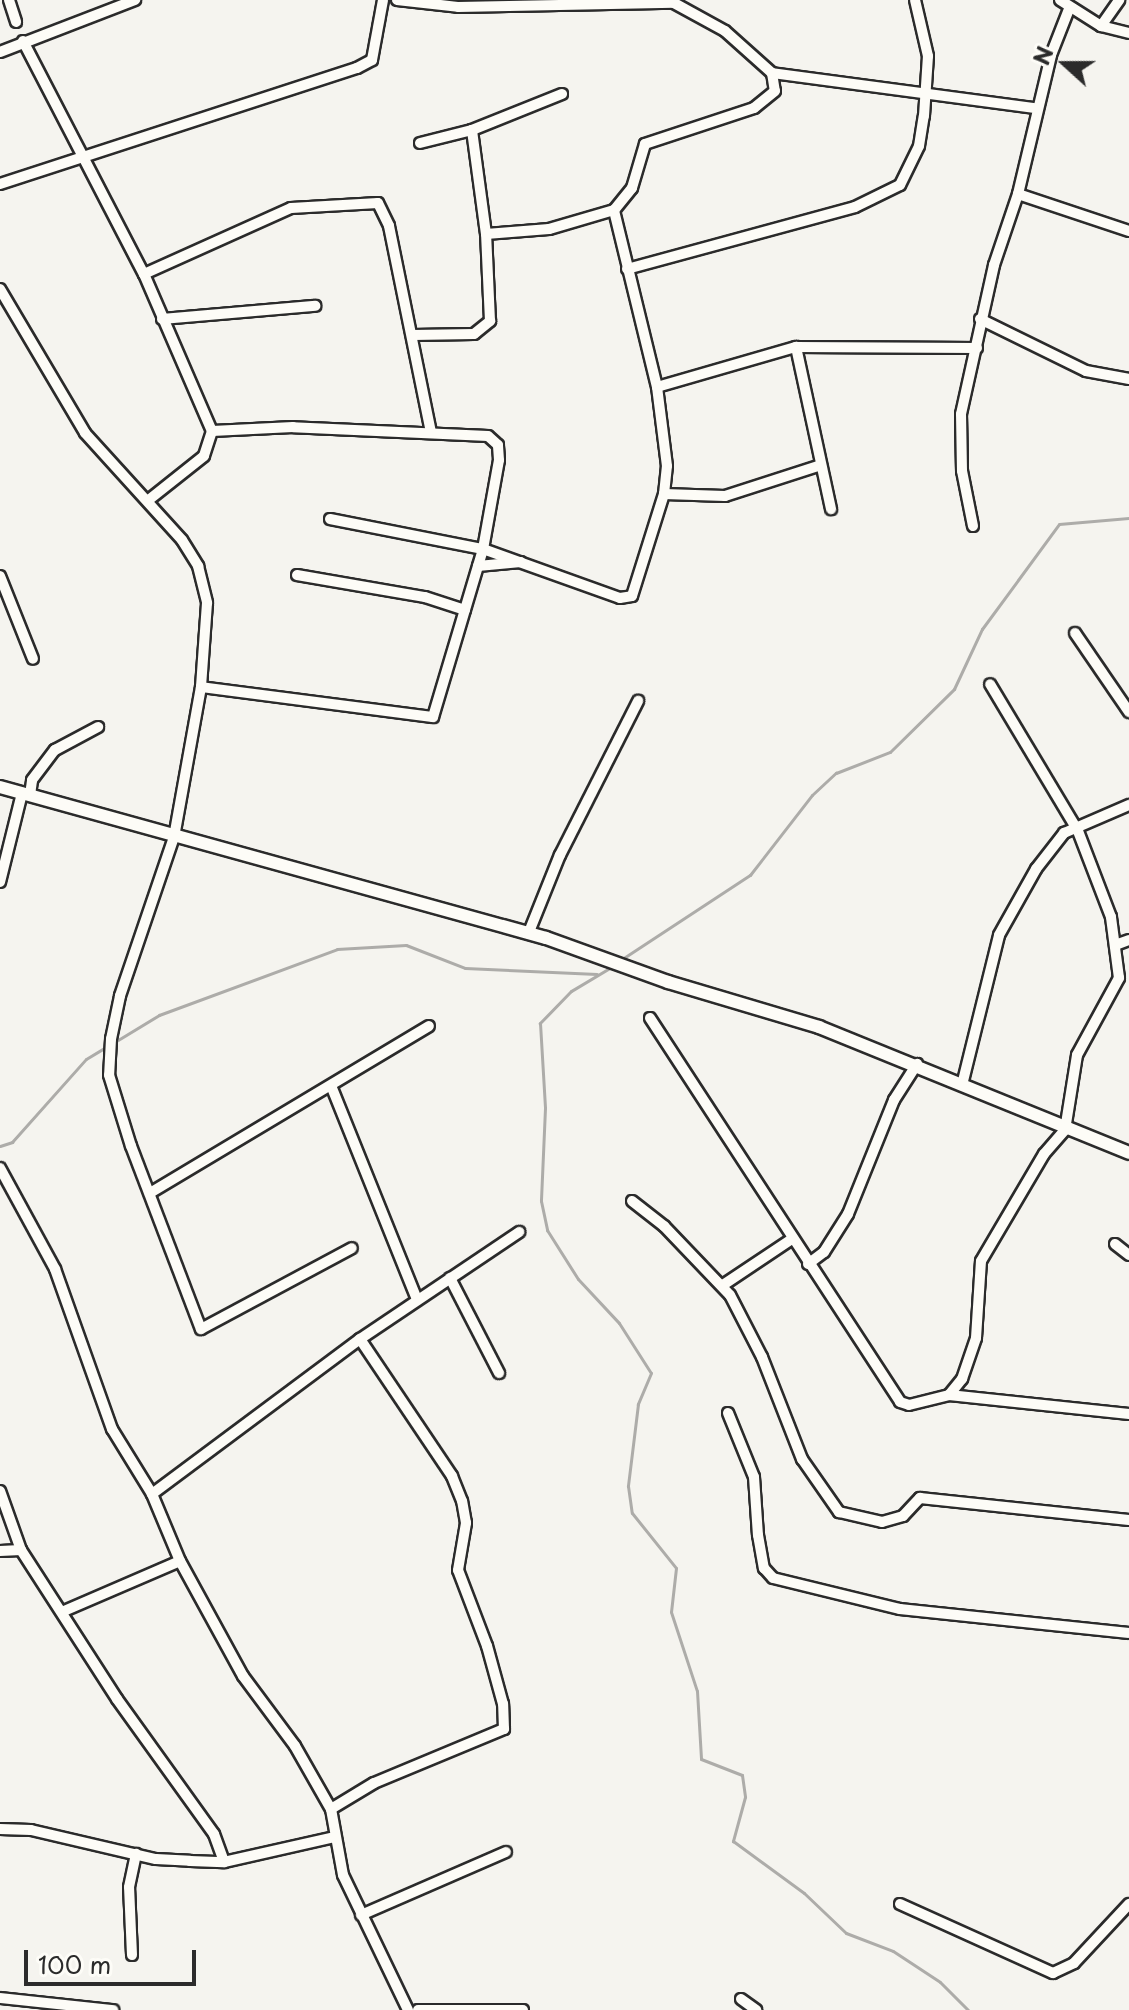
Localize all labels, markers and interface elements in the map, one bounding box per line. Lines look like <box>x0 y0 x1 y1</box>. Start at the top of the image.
north arrow <box>1025 24 1105 104</box>
text: N <box>1024 41 1061 69</box>
scale bar <box>28 1934 200 1984</box>
text: 100 m <box>38 1946 111 1982</box>

